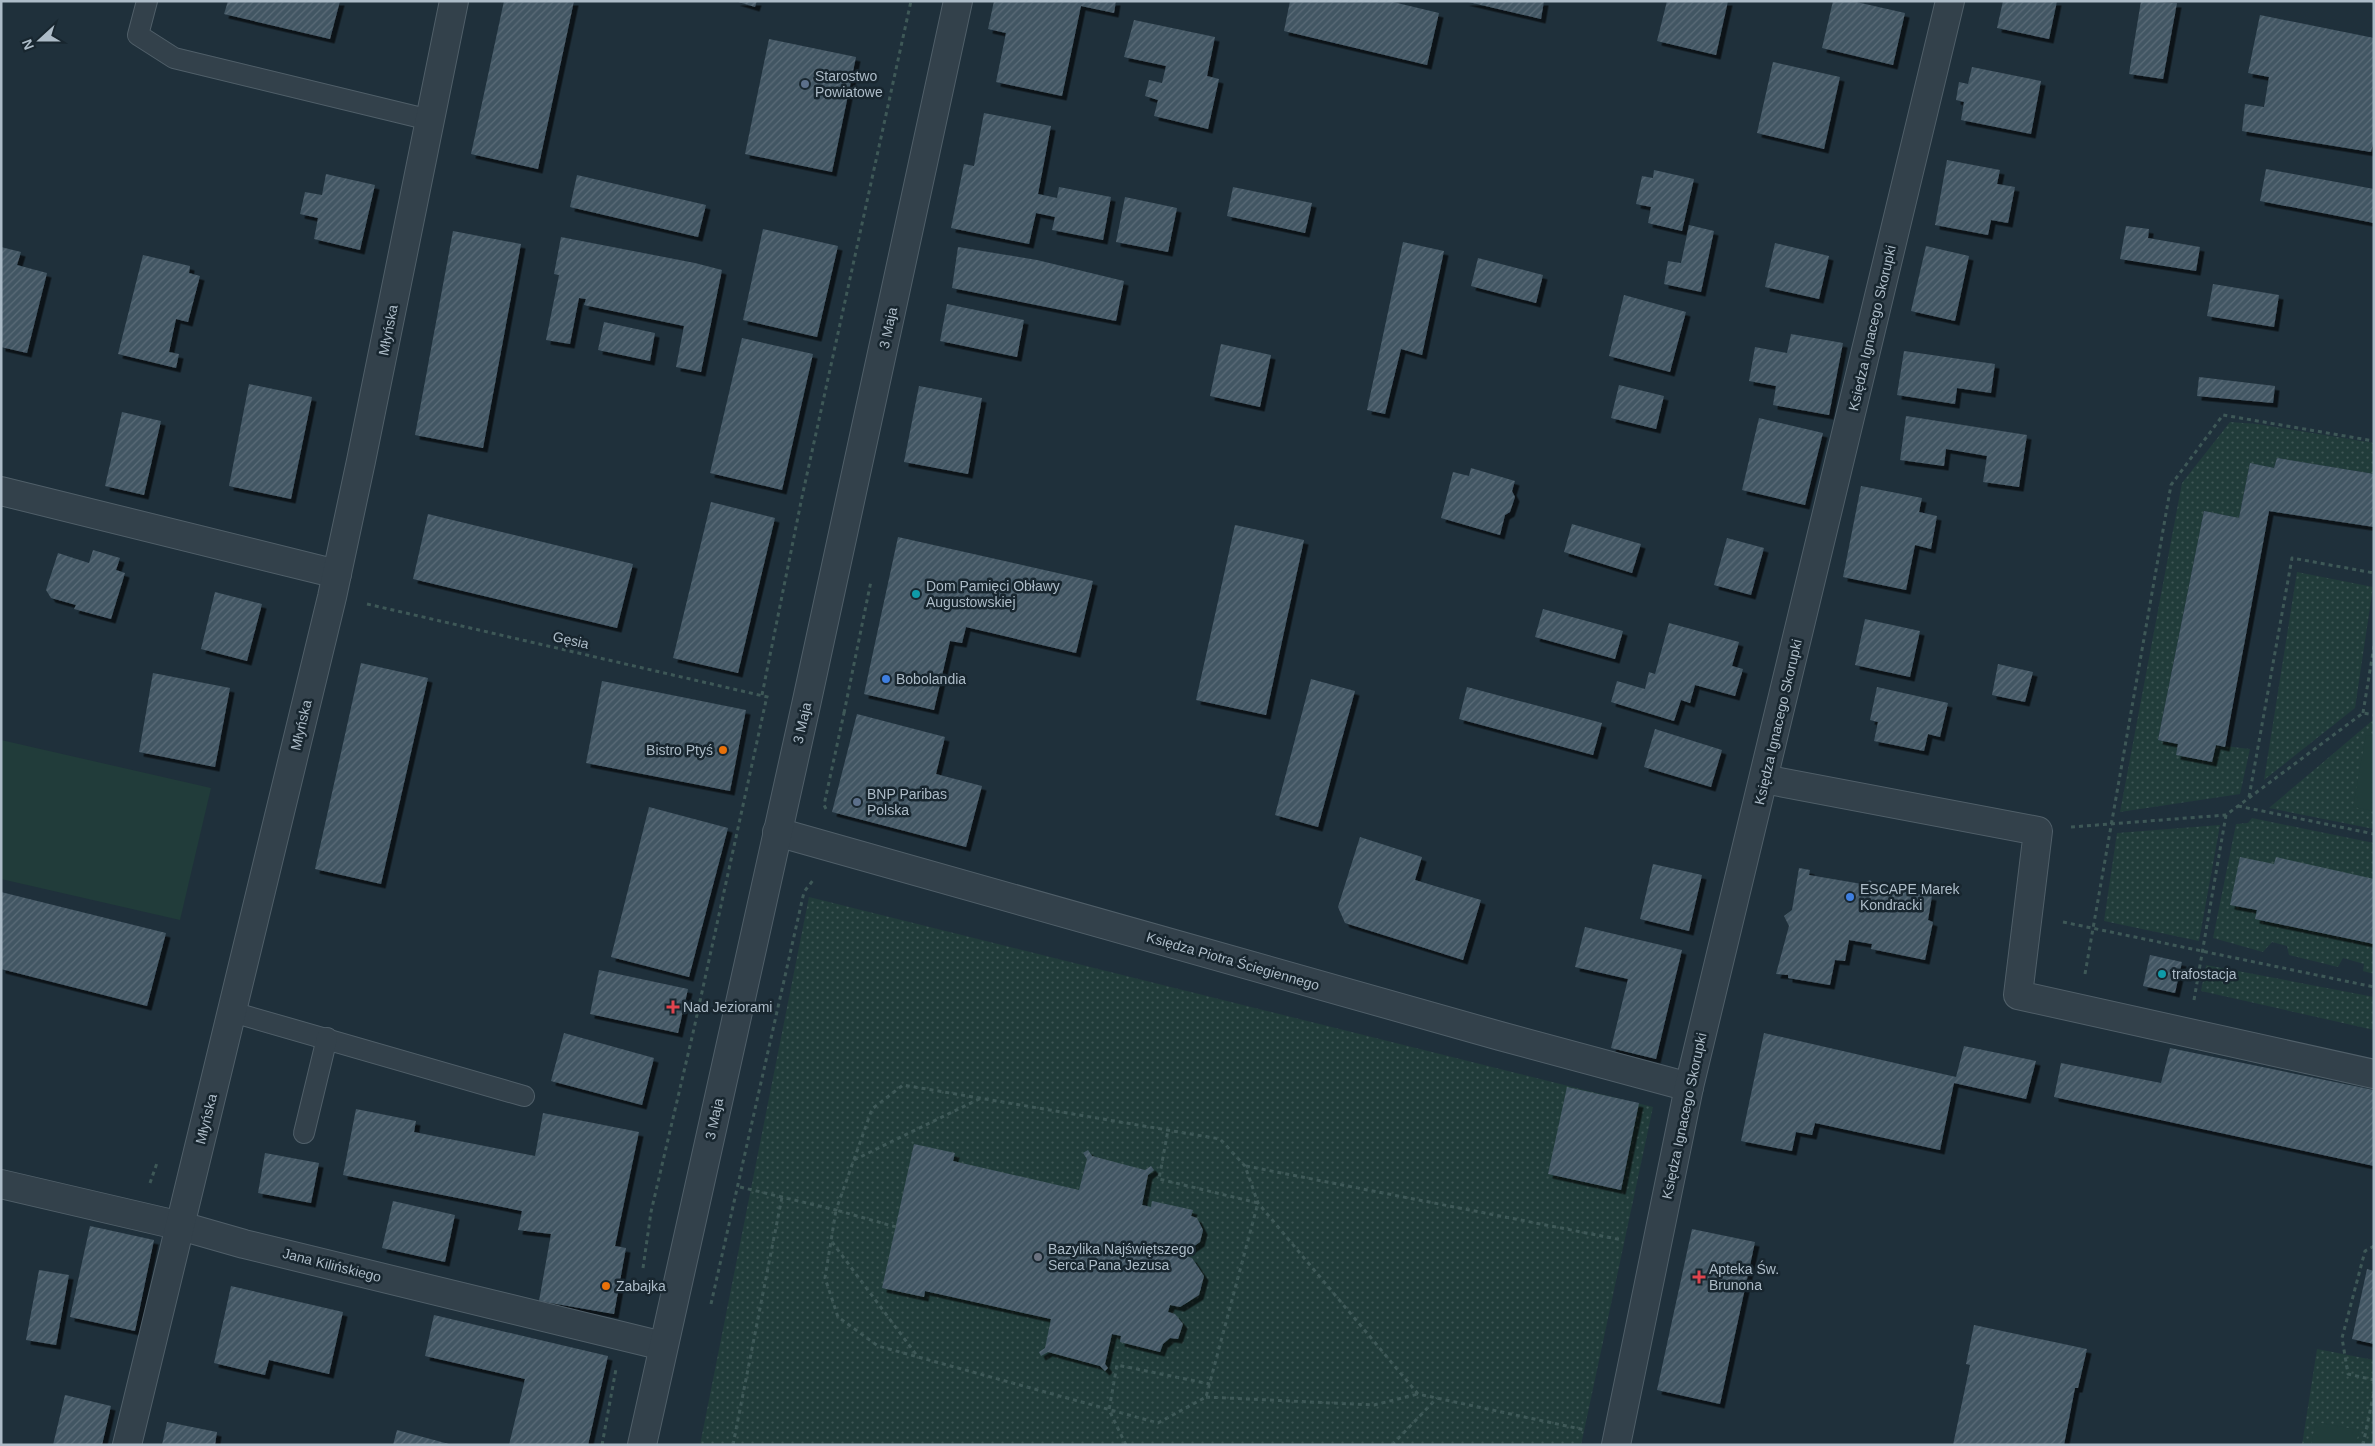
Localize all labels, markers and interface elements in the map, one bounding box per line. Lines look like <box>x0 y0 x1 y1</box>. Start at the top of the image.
north arrow <box>15 15 65 65</box>
text: N <box>19 37 37 52</box>
place label: Starostwo Powiatowe <box>815 68 883 100</box>
marker: Starostwo Powiatowe <box>799 78 811 90</box>
street label: Księdza Ignacego Skorupki <box>1845 244 1899 412</box>
street label: Młyńska <box>375 303 401 357</box>
street label: 3 Maja <box>876 306 900 350</box>
place label: Dom Pamięci Obławy Augustowskiej <box>926 578 1060 610</box>
marker: Dom Pamięci Obławy Augustowskiej <box>910 588 922 600</box>
street label: Gęsia <box>551 628 591 652</box>
street label: Księdza Ignacego Skorupki <box>1751 638 1805 806</box>
place label: Bobolandia <box>896 671 966 687</box>
marker: Bobolandia <box>880 673 892 685</box>
street label: Młyńska <box>287 698 315 752</box>
street label: 3 Maja <box>789 701 815 745</box>
place label: Bistro Ptyś <box>646 742 713 758</box>
marker: Bistro Ptyś <box>717 744 729 756</box>
place label: BNP Paribas Polska <box>867 786 947 818</box>
marker: BNP Paribas Polska <box>851 796 863 808</box>
place label: ESCAPE Marek Kondracki <box>1860 881 1961 913</box>
marker: ESCAPE Marek Kondracki <box>1844 891 1856 903</box>
street label: Księdza Piotra Ściegiennego <box>1145 928 1322 993</box>
place label: trafostacja <box>2172 966 2237 982</box>
marker: trafostacja <box>2156 968 2168 980</box>
place label: Nad Jeziorami <box>683 999 772 1015</box>
marker: Nad Jeziorami <box>667 1001 679 1013</box>
street label: Księdza Ignacego Skorupki <box>1659 1031 1709 1201</box>
street label: Młyńska <box>192 1092 220 1146</box>
street label: 3 Maja <box>702 1097 726 1141</box>
place label: Bazylika Najświętszego Serca Pana Jezusa <box>1048 1241 1194 1273</box>
street label: Jana Kilińskiego <box>281 1245 383 1285</box>
marker: Bazylika Najświętszego Serca Pana Jezusa <box>1032 1251 1044 1263</box>
place label: Apteka Św. Brunona <box>1709 1260 1779 1293</box>
marker: Apteka Św. Brunona <box>1693 1271 1705 1283</box>
place label: Zabajka <box>616 1278 666 1294</box>
marker: Zabajka <box>600 1280 612 1292</box>

